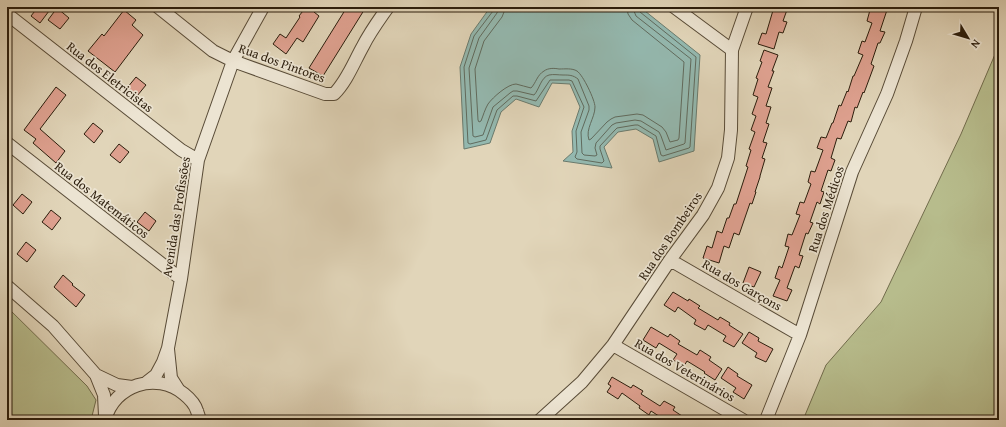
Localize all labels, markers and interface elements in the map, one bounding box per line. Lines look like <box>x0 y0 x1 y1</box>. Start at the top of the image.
north arrow <box>948 18 988 58</box>
text: N <box>967 36 984 52</box>
street label: Rua dos Eletricistas <box>63 37 157 117</box>
street label: Rua dos Pintores <box>236 39 328 87</box>
street label: Avenida das Profissões <box>157 155 195 279</box>
street label: Rua dos Matemáticos <box>51 157 153 243</box>
street label: Rua dos Médicos <box>803 163 849 255</box>
street label: Rua dos Bombeiros <box>633 188 707 284</box>
street label: Rua dos Garçons <box>699 254 785 316</box>
street label: Rua dos Veterinários <box>631 334 739 406</box>

